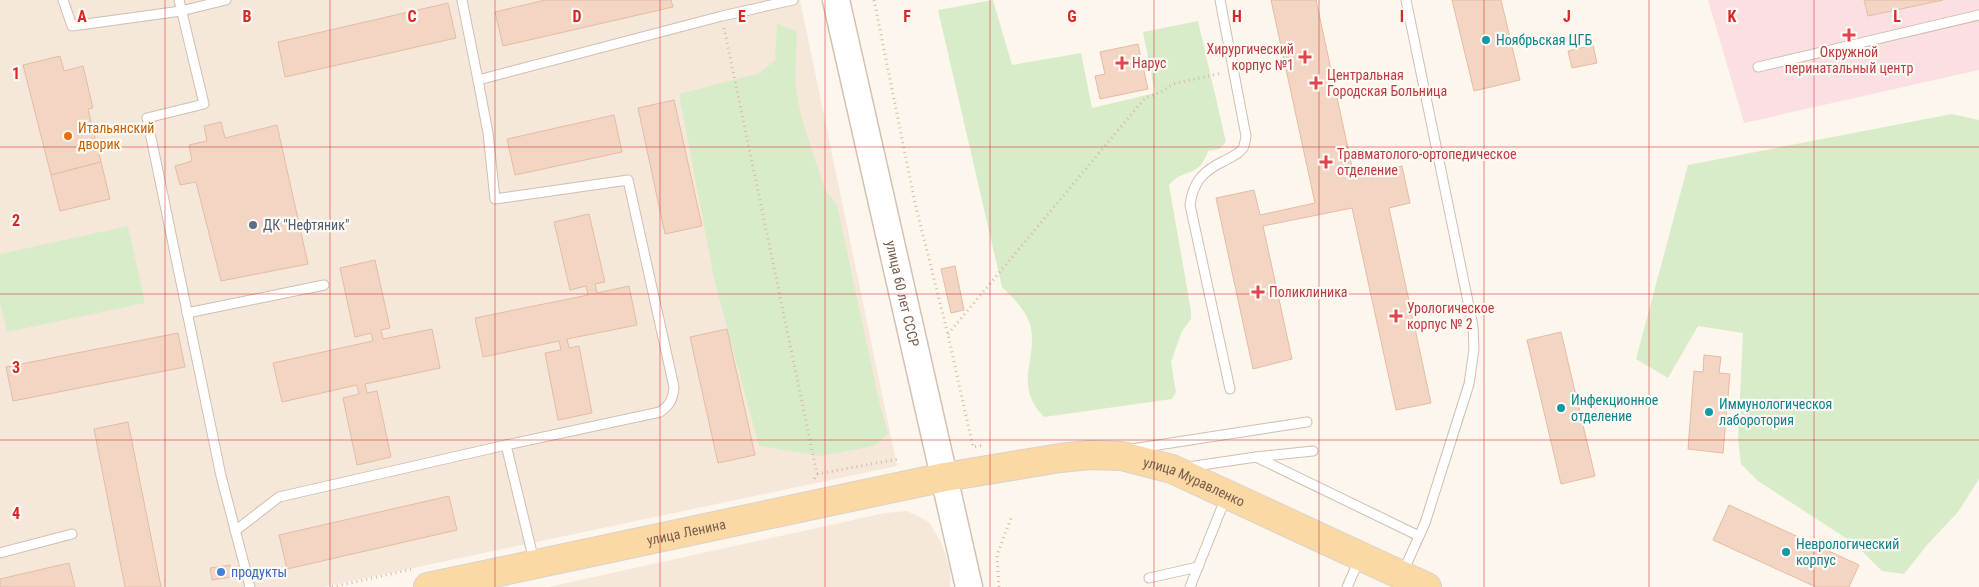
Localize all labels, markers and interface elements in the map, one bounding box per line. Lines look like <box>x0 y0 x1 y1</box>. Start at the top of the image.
text: A <box>77 7 87 26</box>
text: B <box>243 7 252 26</box>
text: C <box>407 7 417 26</box>
text: D <box>572 7 582 26</box>
text: E <box>738 7 746 26</box>
text: F <box>903 7 911 26</box>
text: G <box>1067 7 1077 26</box>
text: H <box>1232 7 1242 26</box>
text: I <box>1400 7 1404 26</box>
text: J <box>1563 7 1571 26</box>
text: K <box>1728 7 1737 26</box>
text: L <box>1893 7 1901 26</box>
marker: Окружной перинатальный центр <box>1842 28 1856 42</box>
place label: Ноябрьская ЦГБ <box>1496 32 1592 48</box>
marker: Ноябрьская ЦГБ <box>1480 34 1492 46</box>
place label: Хирургический корпус №1 <box>1207 41 1294 73</box>
place label: Окружной перинатальный центр <box>1785 44 1913 76</box>
marker: Хирургический корпус №1 <box>1298 50 1312 64</box>
place label: Нарус <box>1132 55 1166 71</box>
marker: Нарус <box>1116 57 1128 69</box>
text: 1 <box>12 64 20 83</box>
place label: Центральная Городская Больница <box>1327 67 1447 99</box>
marker: Центральная Городская Больница <box>1309 76 1323 90</box>
place label: Итальянский дворик <box>78 120 154 152</box>
marker: Итальянский дворик <box>62 130 74 142</box>
place label: Травматолого-ортопедическое отделение <box>1337 146 1517 178</box>
marker: Травматолого-ортопедическое отделение <box>1319 155 1333 169</box>
text: 2 <box>12 211 20 230</box>
place label: ДК "Нефтяник" <box>263 217 349 233</box>
marker: ДК "Нефтяник" <box>247 219 259 231</box>
street label: улица 60 лет СССР <box>883 239 922 349</box>
place label: Поликлиника <box>1269 284 1348 300</box>
marker: Поликлиника <box>1251 285 1265 299</box>
place label: Урологическое корпус № 2 <box>1407 300 1495 332</box>
marker: Урологическое корпус № 2 <box>1389 309 1403 323</box>
text: 3 <box>12 358 20 377</box>
place label: Инфекционное отделение <box>1571 392 1659 424</box>
place label: Иммунологическоя лаборотория <box>1719 396 1832 428</box>
marker: Инфекционное отделение <box>1555 402 1567 414</box>
marker: Иммунологическоя лаборотория <box>1703 406 1715 418</box>
street label: улица Муравленко <box>1142 454 1247 510</box>
text: 4 <box>12 504 20 523</box>
street label: улица Ленина <box>645 516 727 548</box>
place label: Неврологический корпус <box>1796 536 1899 568</box>
marker: Неврологический корпус <box>1780 546 1792 558</box>
place label: продукты <box>231 564 287 580</box>
marker: продукты <box>215 566 227 578</box>

